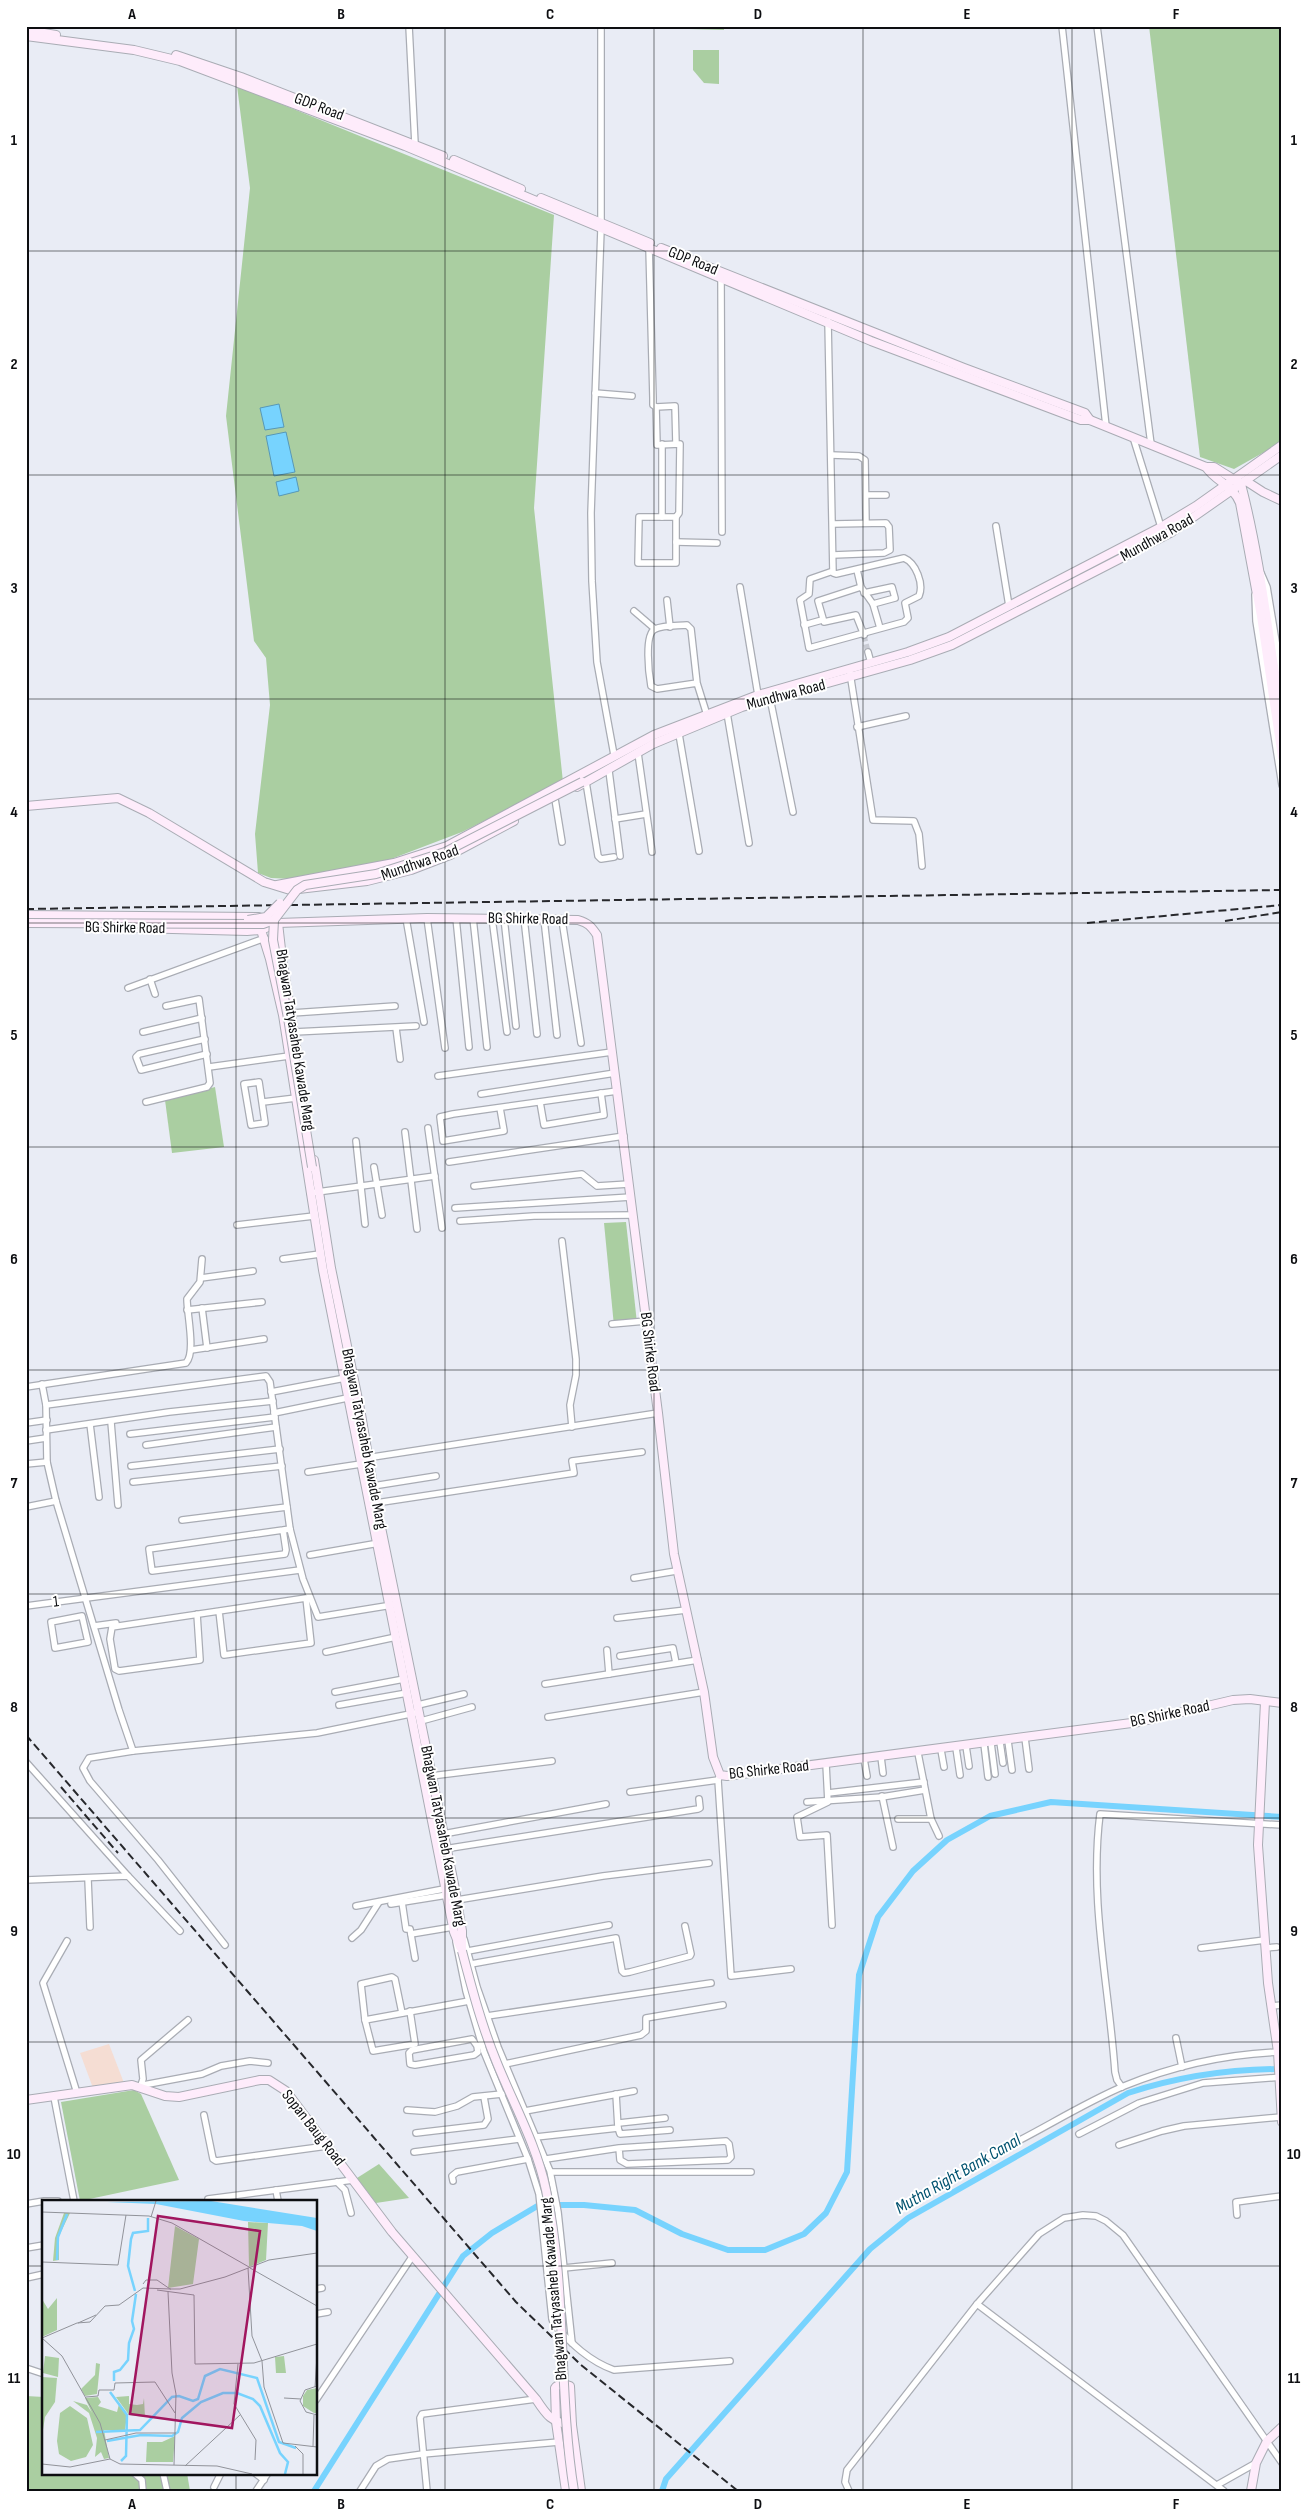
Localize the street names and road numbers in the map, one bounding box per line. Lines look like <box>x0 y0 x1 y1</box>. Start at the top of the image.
street label: GDP Road <box>291 89 347 125</box>
street label: GDP Road <box>665 242 721 280</box>
street label: Mundhwa Road <box>1117 510 1197 566</box>
street label: Mundhwa Road <box>745 675 827 715</box>
street label: Mundhwa Road <box>379 841 461 885</box>
street label: BG Shirke Road <box>488 909 568 929</box>
street label: BG Shirke Road <box>85 918 165 938</box>
street label: Bhagwan Tatyasaheb Kawade Marg <box>271 948 319 1132</box>
street label: BG Shirke Road <box>636 1311 664 1393</box>
street label: Bhagwan Tatyasaheb Kawade Marg <box>337 1347 391 1531</box>
street label: 1 <box>52 1592 60 1612</box>
street label: BG Shirke Road <box>1129 1696 1211 1732</box>
street label: Bhagwan Tatyasaheb Kawade Marg <box>416 1744 470 1928</box>
street label: BG Shirke Road <box>728 1756 810 1784</box>
street label: Sopan Baug Road <box>277 2086 349 2170</box>
street label: Bhagwan Tatyasaheb Kawade Marg <box>537 2197 571 2381</box>

